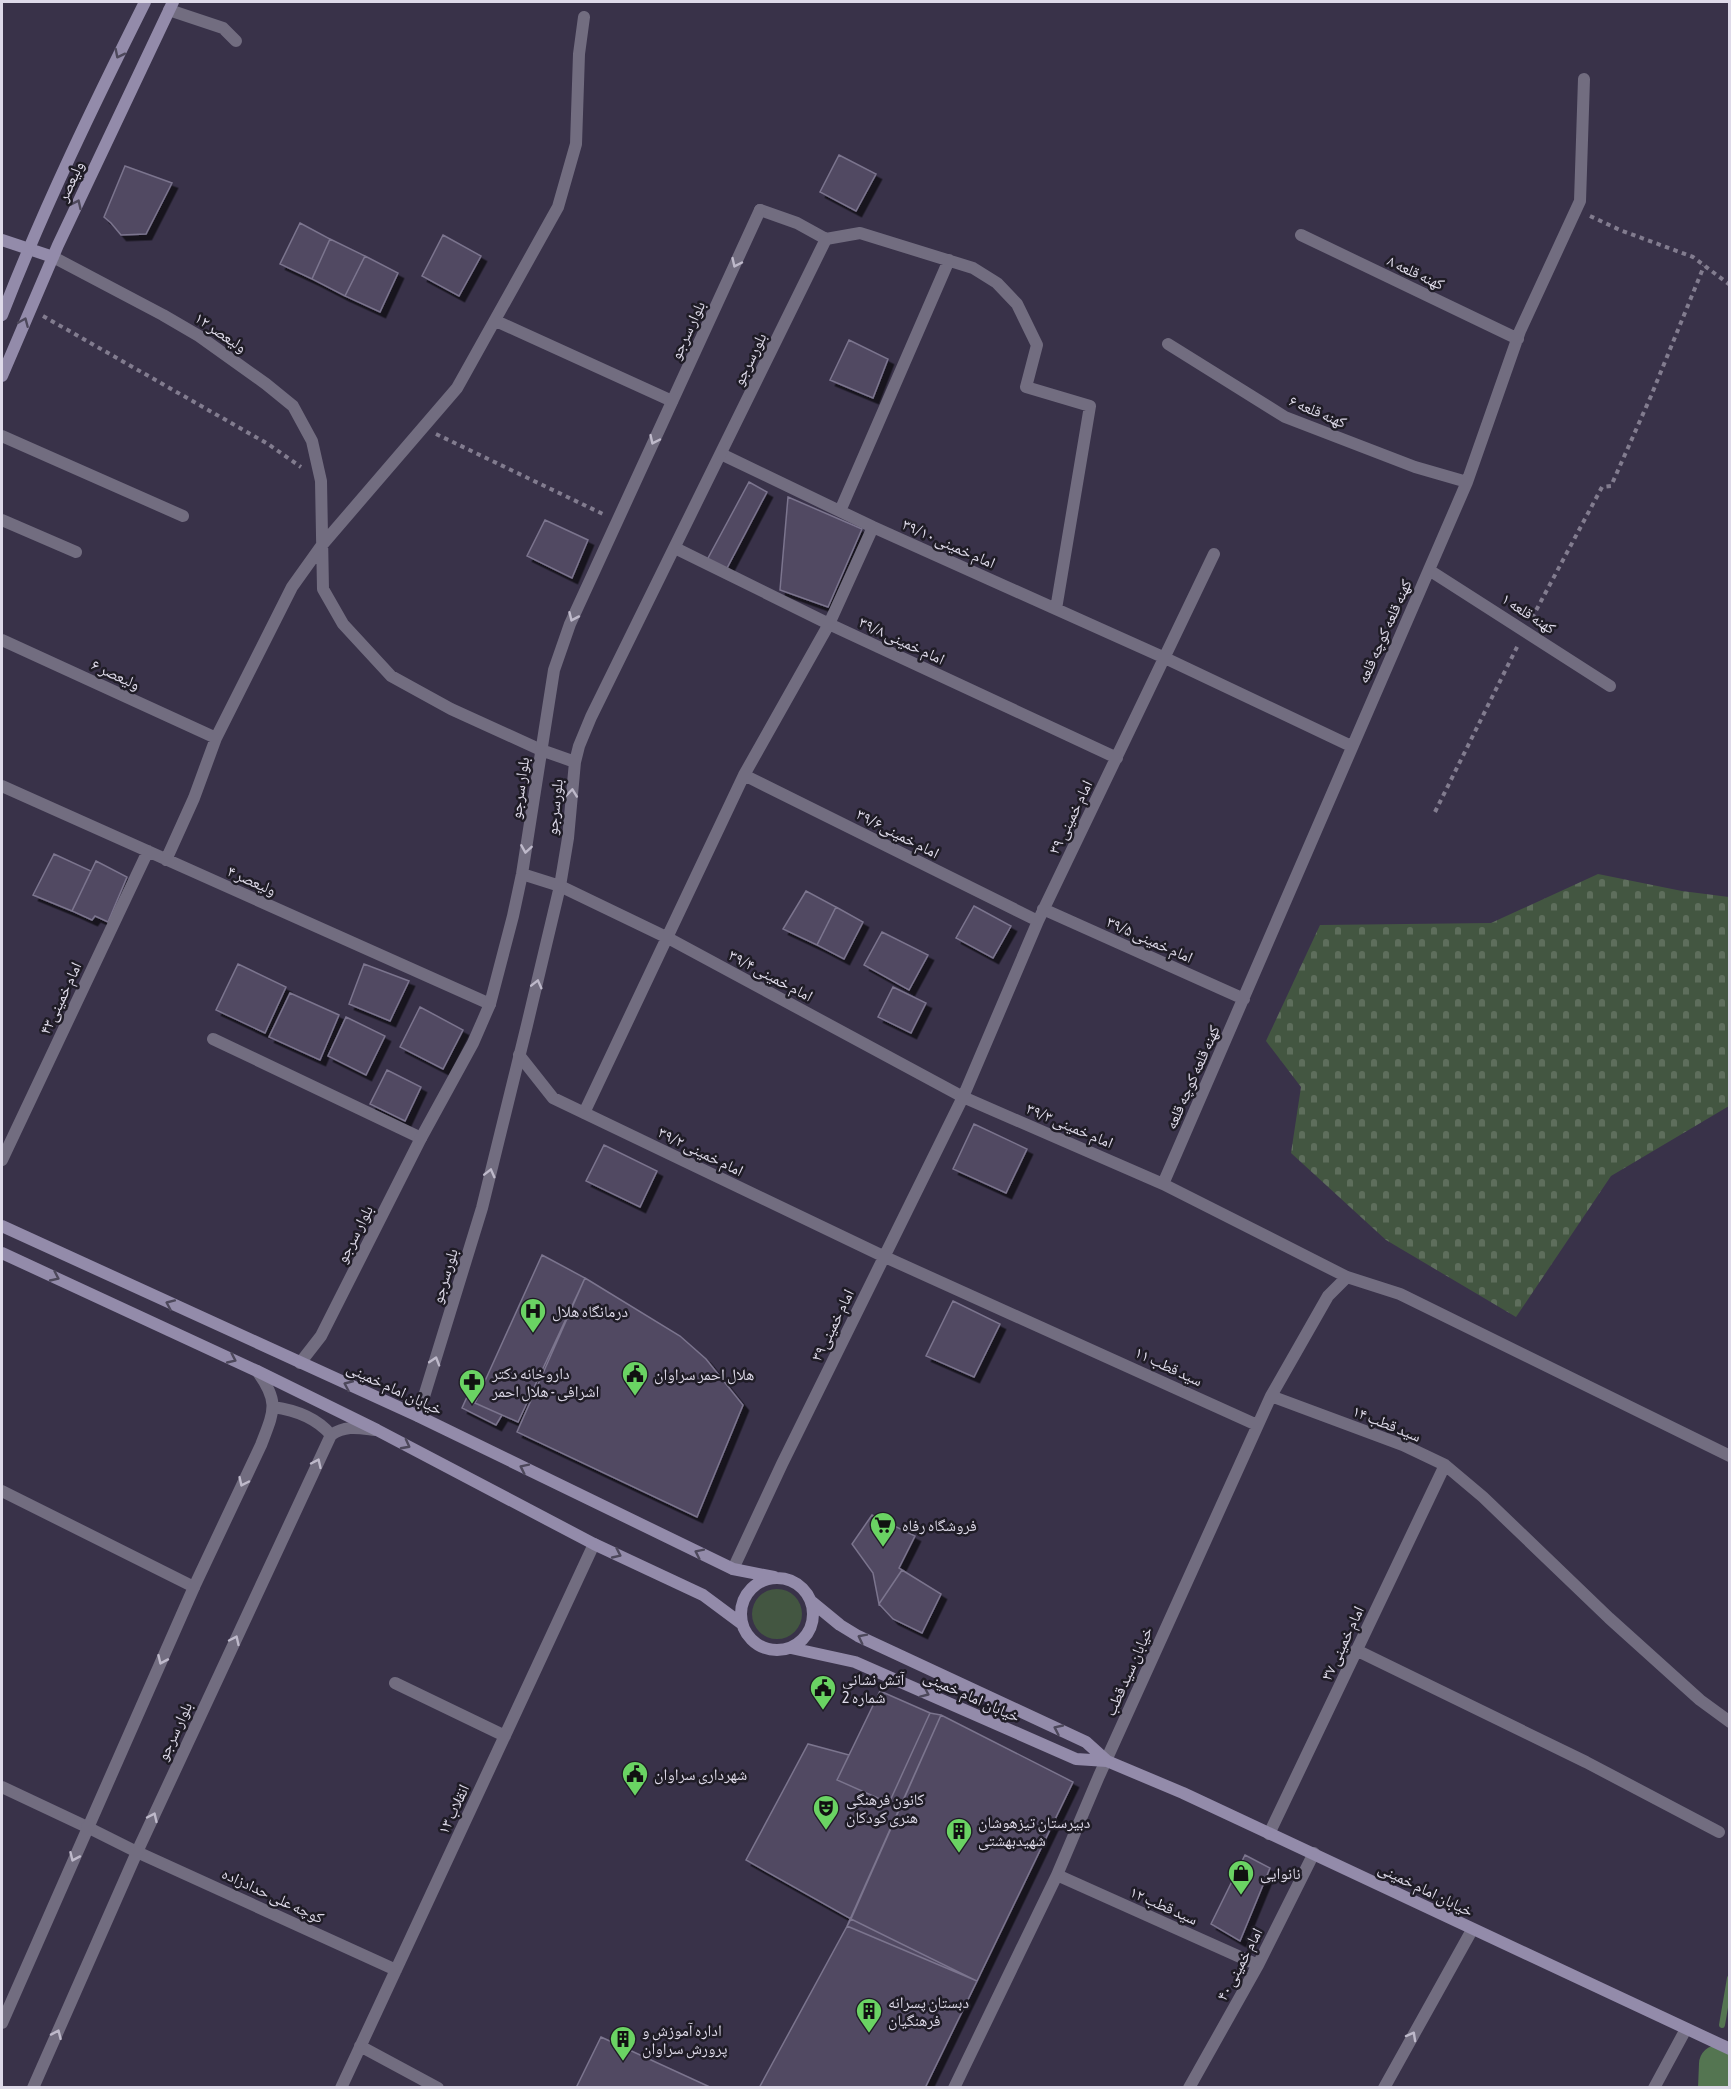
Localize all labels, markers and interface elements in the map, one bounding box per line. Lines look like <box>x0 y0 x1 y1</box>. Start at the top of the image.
one-way arrow <box>115 47 126 58</box>
street label: ولیعصر <box>53 158 88 205</box>
one-way arrow <box>70 200 82 211</box>
street label: کهنه قلعه ۸ <box>1384 251 1448 294</box>
one-way arrow <box>731 256 743 267</box>
street label: بلوار سرجو <box>666 298 709 363</box>
street label: ولیعصر ۱۲ <box>191 308 250 357</box>
one-way arrow <box>17 317 29 328</box>
street label: بلورسرجو <box>728 330 770 389</box>
street label: کهنه قلعه ۶ <box>1286 391 1350 432</box>
one-way arrow <box>650 433 662 444</box>
street label: امام خمینی ۳۹/۱۰ <box>899 514 998 573</box>
street label: کهنه قلعه کوچه قلعه <box>1353 576 1416 686</box>
street label: کهنه قلعه ۱ <box>1498 589 1560 638</box>
one-way arrow <box>568 611 580 622</box>
street label: امام خمینی ۳۹/۸ <box>855 612 948 670</box>
street label: ولیعصر ۶ <box>88 655 143 694</box>
street label: بلوار سرجو <box>506 756 533 820</box>
street label: امام خمینی ۳۹ <box>1044 777 1097 858</box>
street label: بلورسرجو <box>542 778 567 836</box>
one-way arrow <box>565 788 578 797</box>
street label: امام خمینی۳۹/۶ <box>853 804 942 863</box>
one-way arrow <box>520 843 533 853</box>
street label: ولیعصر ۴ <box>224 861 279 900</box>
street label: امام خمینی ۳۹/۵ <box>1103 912 1196 968</box>
street label: امام خمینی ۳۹/۴ <box>725 945 816 1006</box>
street label: امام خمینی۴۳ <box>35 959 86 1038</box>
one-way arrow <box>530 979 543 989</box>
street label: کهنه قلعه کوچه قلعه <box>1161 1022 1224 1132</box>
street label: امام خمینی ۳۹/۳ <box>1023 1099 1116 1153</box>
street label: امام خمینی ۳۹/۲ <box>655 1123 747 1181</box>
one-way arrow <box>483 1169 496 1179</box>
street label: بلوار سرجو <box>332 1202 377 1266</box>
street label: بلورسرجو <box>427 1246 462 1306</box>
one-way arrow <box>48 1270 59 1282</box>
street label: امام خمینی۳۹ <box>807 1286 859 1365</box>
hospital icon: درمانگاه هلال <box>518 1296 548 1334</box>
one-way arrow <box>165 1300 176 1312</box>
place label: درمانگاه هلال <box>552 1302 628 1322</box>
street label: سید قطب ۱۱ <box>1132 1343 1206 1390</box>
one-way arrow <box>225 1352 236 1364</box>
one-way arrow <box>428 1356 440 1366</box>
street label: خیابان امام خمینی <box>343 1358 446 1420</box>
public building icon: هلال احمر سراوان <box>620 1359 650 1397</box>
place label: داروخانه دکتر اشرافی - هلال احمر <box>491 1364 599 1402</box>
place label: هلال احمر سراوان <box>654 1365 754 1385</box>
pharmacy icon: داروخانه دکتر اشرافی - هلال احمر <box>457 1367 487 1405</box>
one-way arrow <box>343 1380 354 1392</box>
street label: سید قطب ۱۴ <box>1350 1401 1424 1445</box>
one-way arrow <box>400 1438 411 1450</box>
one-way arrow <box>309 1459 321 1470</box>
one-way arrow <box>519 1464 530 1475</box>
one-way arrow <box>239 1476 251 1487</box>
supermarket icon: فروشگاه رفاه <box>868 1510 898 1548</box>
place label: فروشگاه رفاه <box>902 1516 977 1535</box>
one-way arrow <box>611 1547 622 1559</box>
one-way arrow <box>695 1549 706 1561</box>
street label: امام خمینی ۳۷ <box>1317 1603 1369 1684</box>
street label: خیابان سید قطب <box>1100 1624 1158 1719</box>
one-way arrow <box>858 1634 869 1645</box>
one-way arrow <box>227 1636 239 1647</box>
one-way arrow <box>157 1653 169 1664</box>
street label: خیابان امام خمینی <box>920 1667 1023 1727</box>
place label: آتش نشانی شماره 2 <box>842 1670 905 1707</box>
public building icon: آتش نشانی شماره 2 <box>808 1673 838 1711</box>
one-way arrow <box>919 1686 930 1698</box>
street label: بلوار سرجو <box>153 1699 196 1764</box>
one-way arrow <box>1054 1725 1065 1737</box>
public building icon: شهرداری سراوان <box>620 1759 650 1797</box>
place label: شهرداری سراوان <box>654 1765 747 1785</box>
street label: انقلاب ۱۳ <box>434 1781 473 1837</box>
place label: کانون فرهنگی هنری کودکان <box>846 1790 925 1828</box>
theatre icon: کانون فرهنگی هنری کودکان <box>811 1793 841 1831</box>
one-way arrow <box>145 1813 157 1824</box>
place label: دبیرستان تیزهوشان شهیدبهشتی <box>978 1813 1090 1851</box>
building icon: دبیرستان تیزهوشان شهیدبهشتی <box>944 1816 974 1854</box>
one-way arrow <box>69 1851 81 1862</box>
shop icon: نانوایی <box>1226 1858 1256 1896</box>
street label: خیابان امام خمینی <box>1375 1858 1476 1922</box>
street label: کوچه علی حدادزاده <box>218 1864 327 1928</box>
place label: نانوایی <box>1260 1864 1301 1884</box>
street label: سید قطب ۱۲ <box>1127 1882 1201 1928</box>
street label: امام خمینی ۴۰ <box>1212 1924 1267 2004</box>
place label: دبستان پسرانه فرهنگیان <box>888 1993 969 2031</box>
building icon: دبستان پسرانه فرهنگیان <box>854 1996 884 2034</box>
place label: اداره آموزش و پرورش سراوان <box>642 2021 728 2059</box>
building icon: اداره آموزش و پرورش سراوان <box>608 2024 638 2062</box>
one-way arrow <box>49 2029 61 2040</box>
one-way arrow <box>1405 2032 1416 2043</box>

